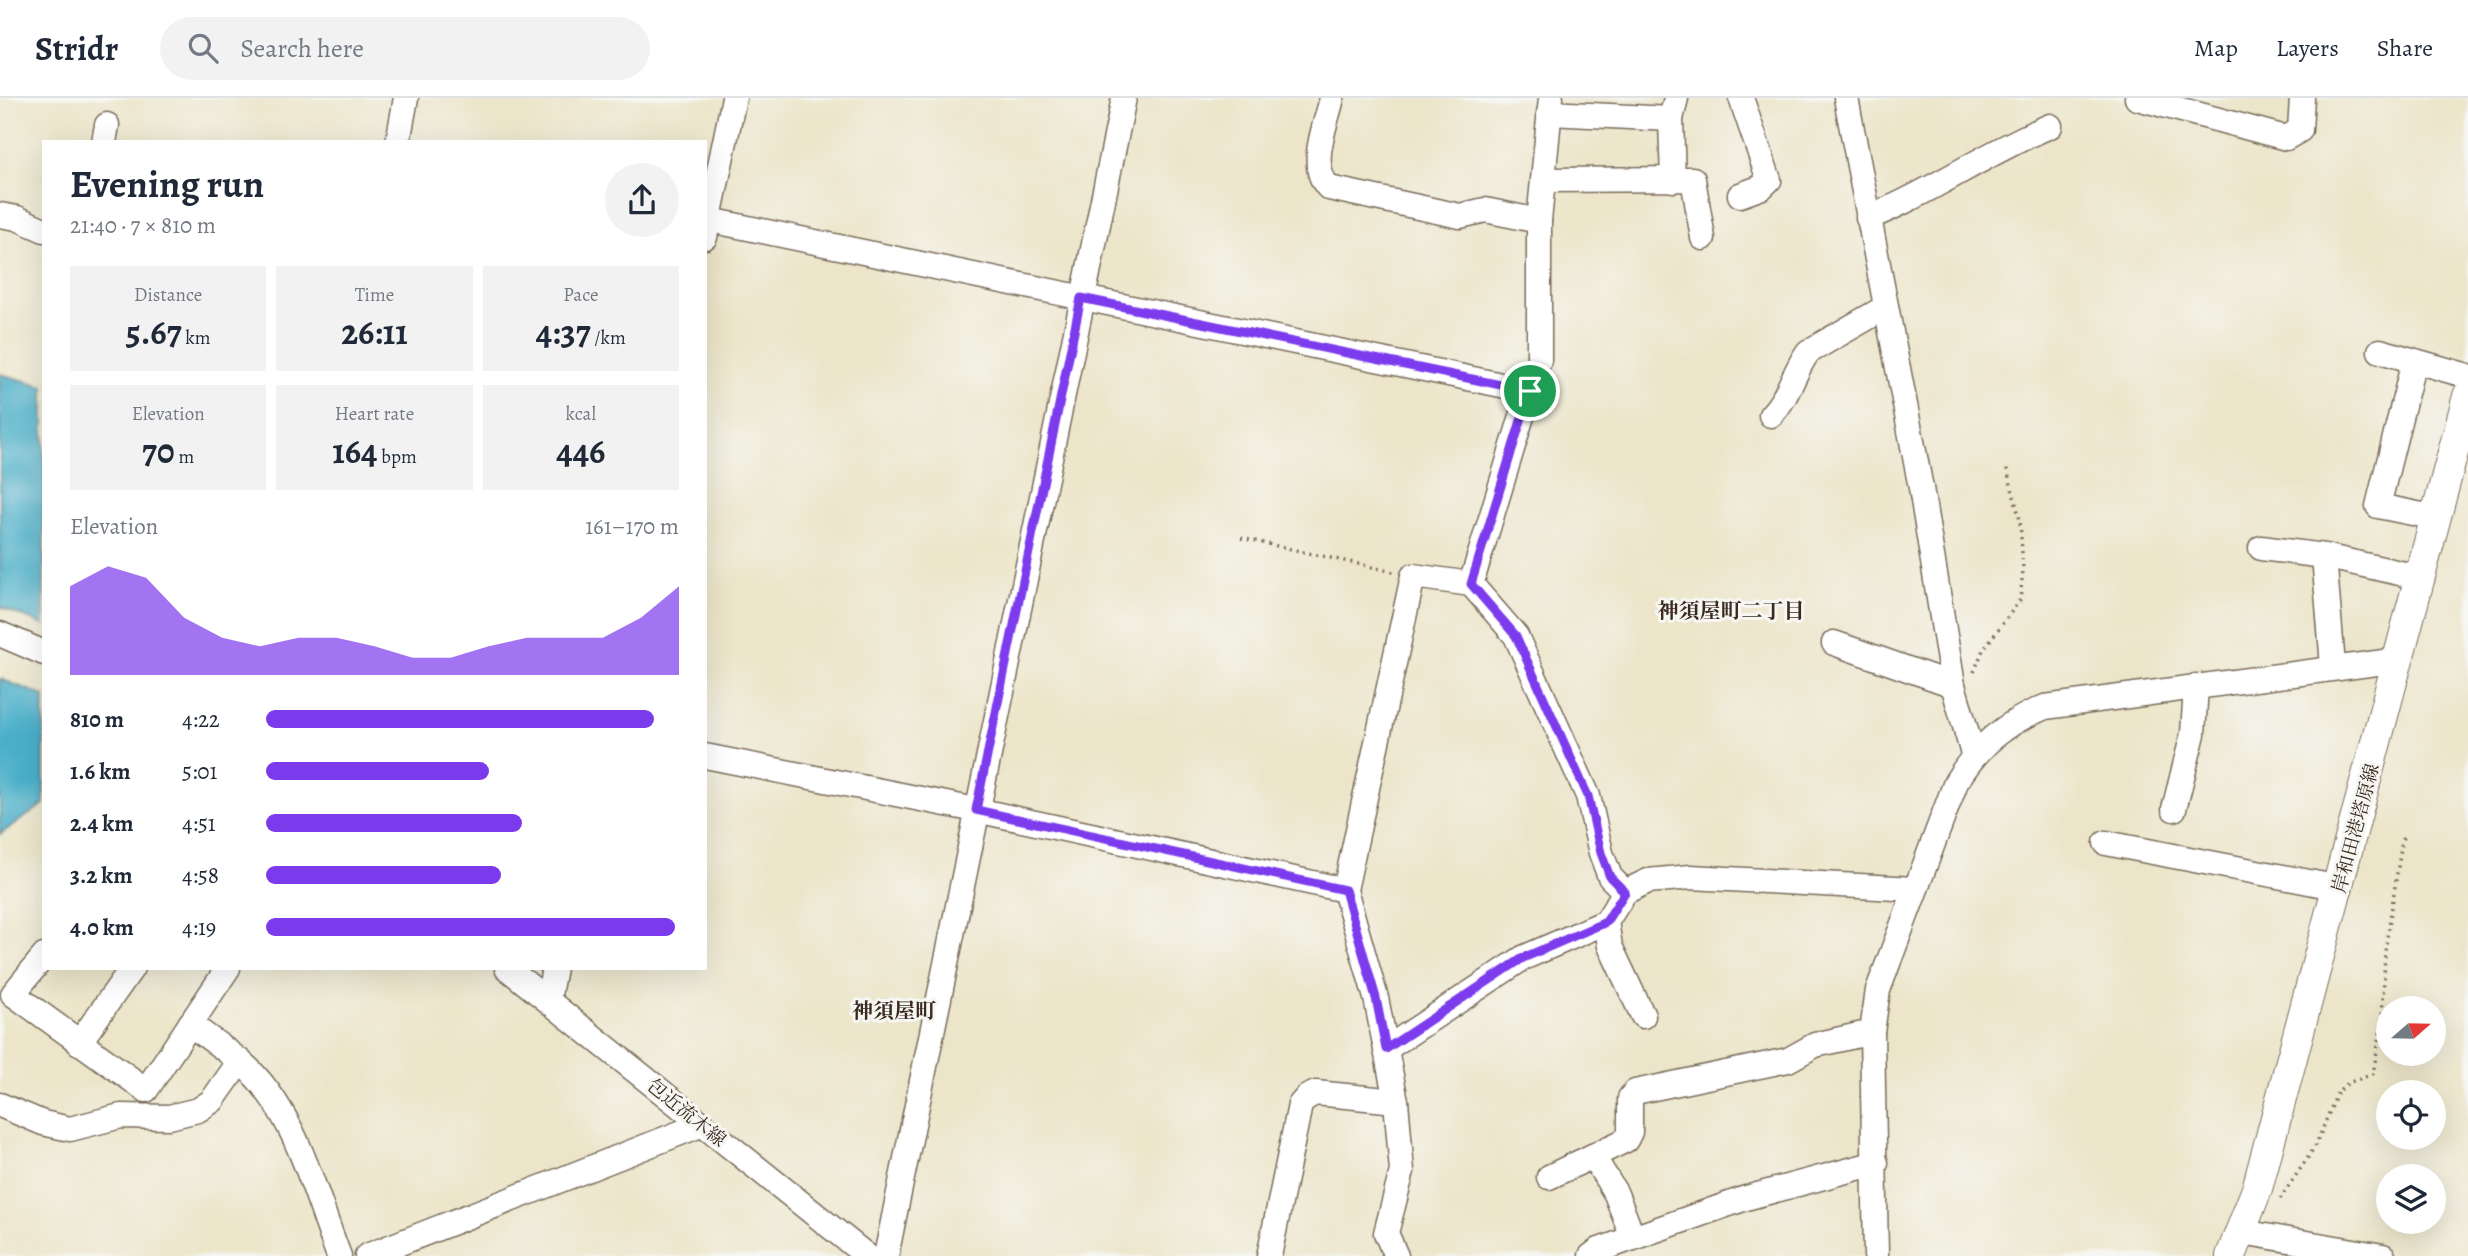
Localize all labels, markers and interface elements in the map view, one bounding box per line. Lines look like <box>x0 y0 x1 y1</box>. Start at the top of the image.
search box <box>160 17 650 80</box>
text: Stridr <box>35 26 118 71</box>
icon: search <box>184 29 222 67</box>
text: Search here <box>240 31 364 66</box>
text: Map <box>2194 32 2238 64</box>
text: Layers <box>2276 32 2339 64</box>
text: Share <box>2377 32 2433 64</box>
text: Evening run <box>70 158 264 210</box>
button: share <box>605 163 679 237</box>
text: 21:40 · 7 × 810 m <box>70 210 216 241</box>
text: Distance <box>134 282 202 308</box>
text: Time <box>355 282 394 308</box>
text: Pace <box>563 282 598 308</box>
text: 5.67 <box>126 308 182 356</box>
text: 26:11 <box>341 308 408 356</box>
text: 4:37 <box>536 308 591 356</box>
text: km <box>182 325 211 351</box>
text: /km <box>591 325 626 351</box>
pin <box>1500 361 1560 421</box>
icon: arrive <box>1511 372 1549 410</box>
text: Elevation <box>132 401 205 427</box>
text: Heart rate <box>335 401 414 427</box>
text: kcal <box>566 401 596 427</box>
text: 70 <box>142 427 175 475</box>
text: 164 <box>332 427 378 475</box>
text: 446 <box>556 427 605 475</box>
text: m <box>175 444 194 470</box>
text: bpm <box>378 444 417 470</box>
text: Elevation <box>70 511 158 542</box>
text: 161–170 m <box>585 511 679 542</box>
district label: 神須屋町二丁目 <box>1658 597 1805 625</box>
text: 810 m <box>70 704 124 735</box>
text: 4:22 <box>182 704 220 735</box>
text: 1.6 km <box>70 756 130 787</box>
text: 5:01 <box>182 756 218 787</box>
street label: 岸和田港塔原線 <box>2326 761 2386 896</box>
text: 2.4 km <box>70 808 133 839</box>
text: 4:51 <box>182 808 216 839</box>
text: 3.2 km <box>70 860 133 891</box>
text: 4:58 <box>182 860 219 891</box>
text: 4.0 km <box>70 912 134 943</box>
text: 4:19 <box>182 912 216 943</box>
north arrow <box>2376 996 2446 1066</box>
map controls <box>2376 996 2446 1234</box>
district label: 神須屋町 <box>852 997 936 1025</box>
street label: 包近流木線 <box>641 1073 731 1153</box>
button: locate <box>2376 1080 2446 1150</box>
button: layers <box>2376 1164 2446 1234</box>

